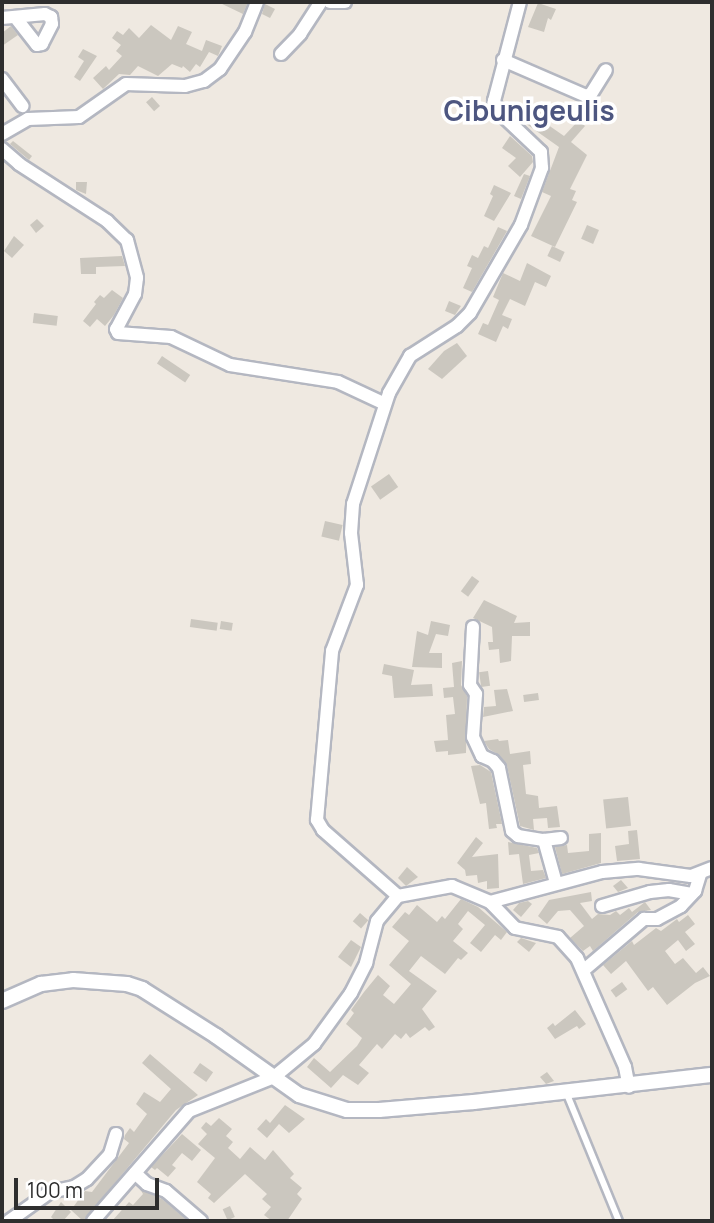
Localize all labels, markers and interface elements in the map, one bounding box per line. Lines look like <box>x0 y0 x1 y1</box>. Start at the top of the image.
district label: Cibunigeulis <box>443 93 615 127</box>
scale bar <box>18 1164 163 1208</box>
text: 100 m <box>27 1176 83 1204</box>

